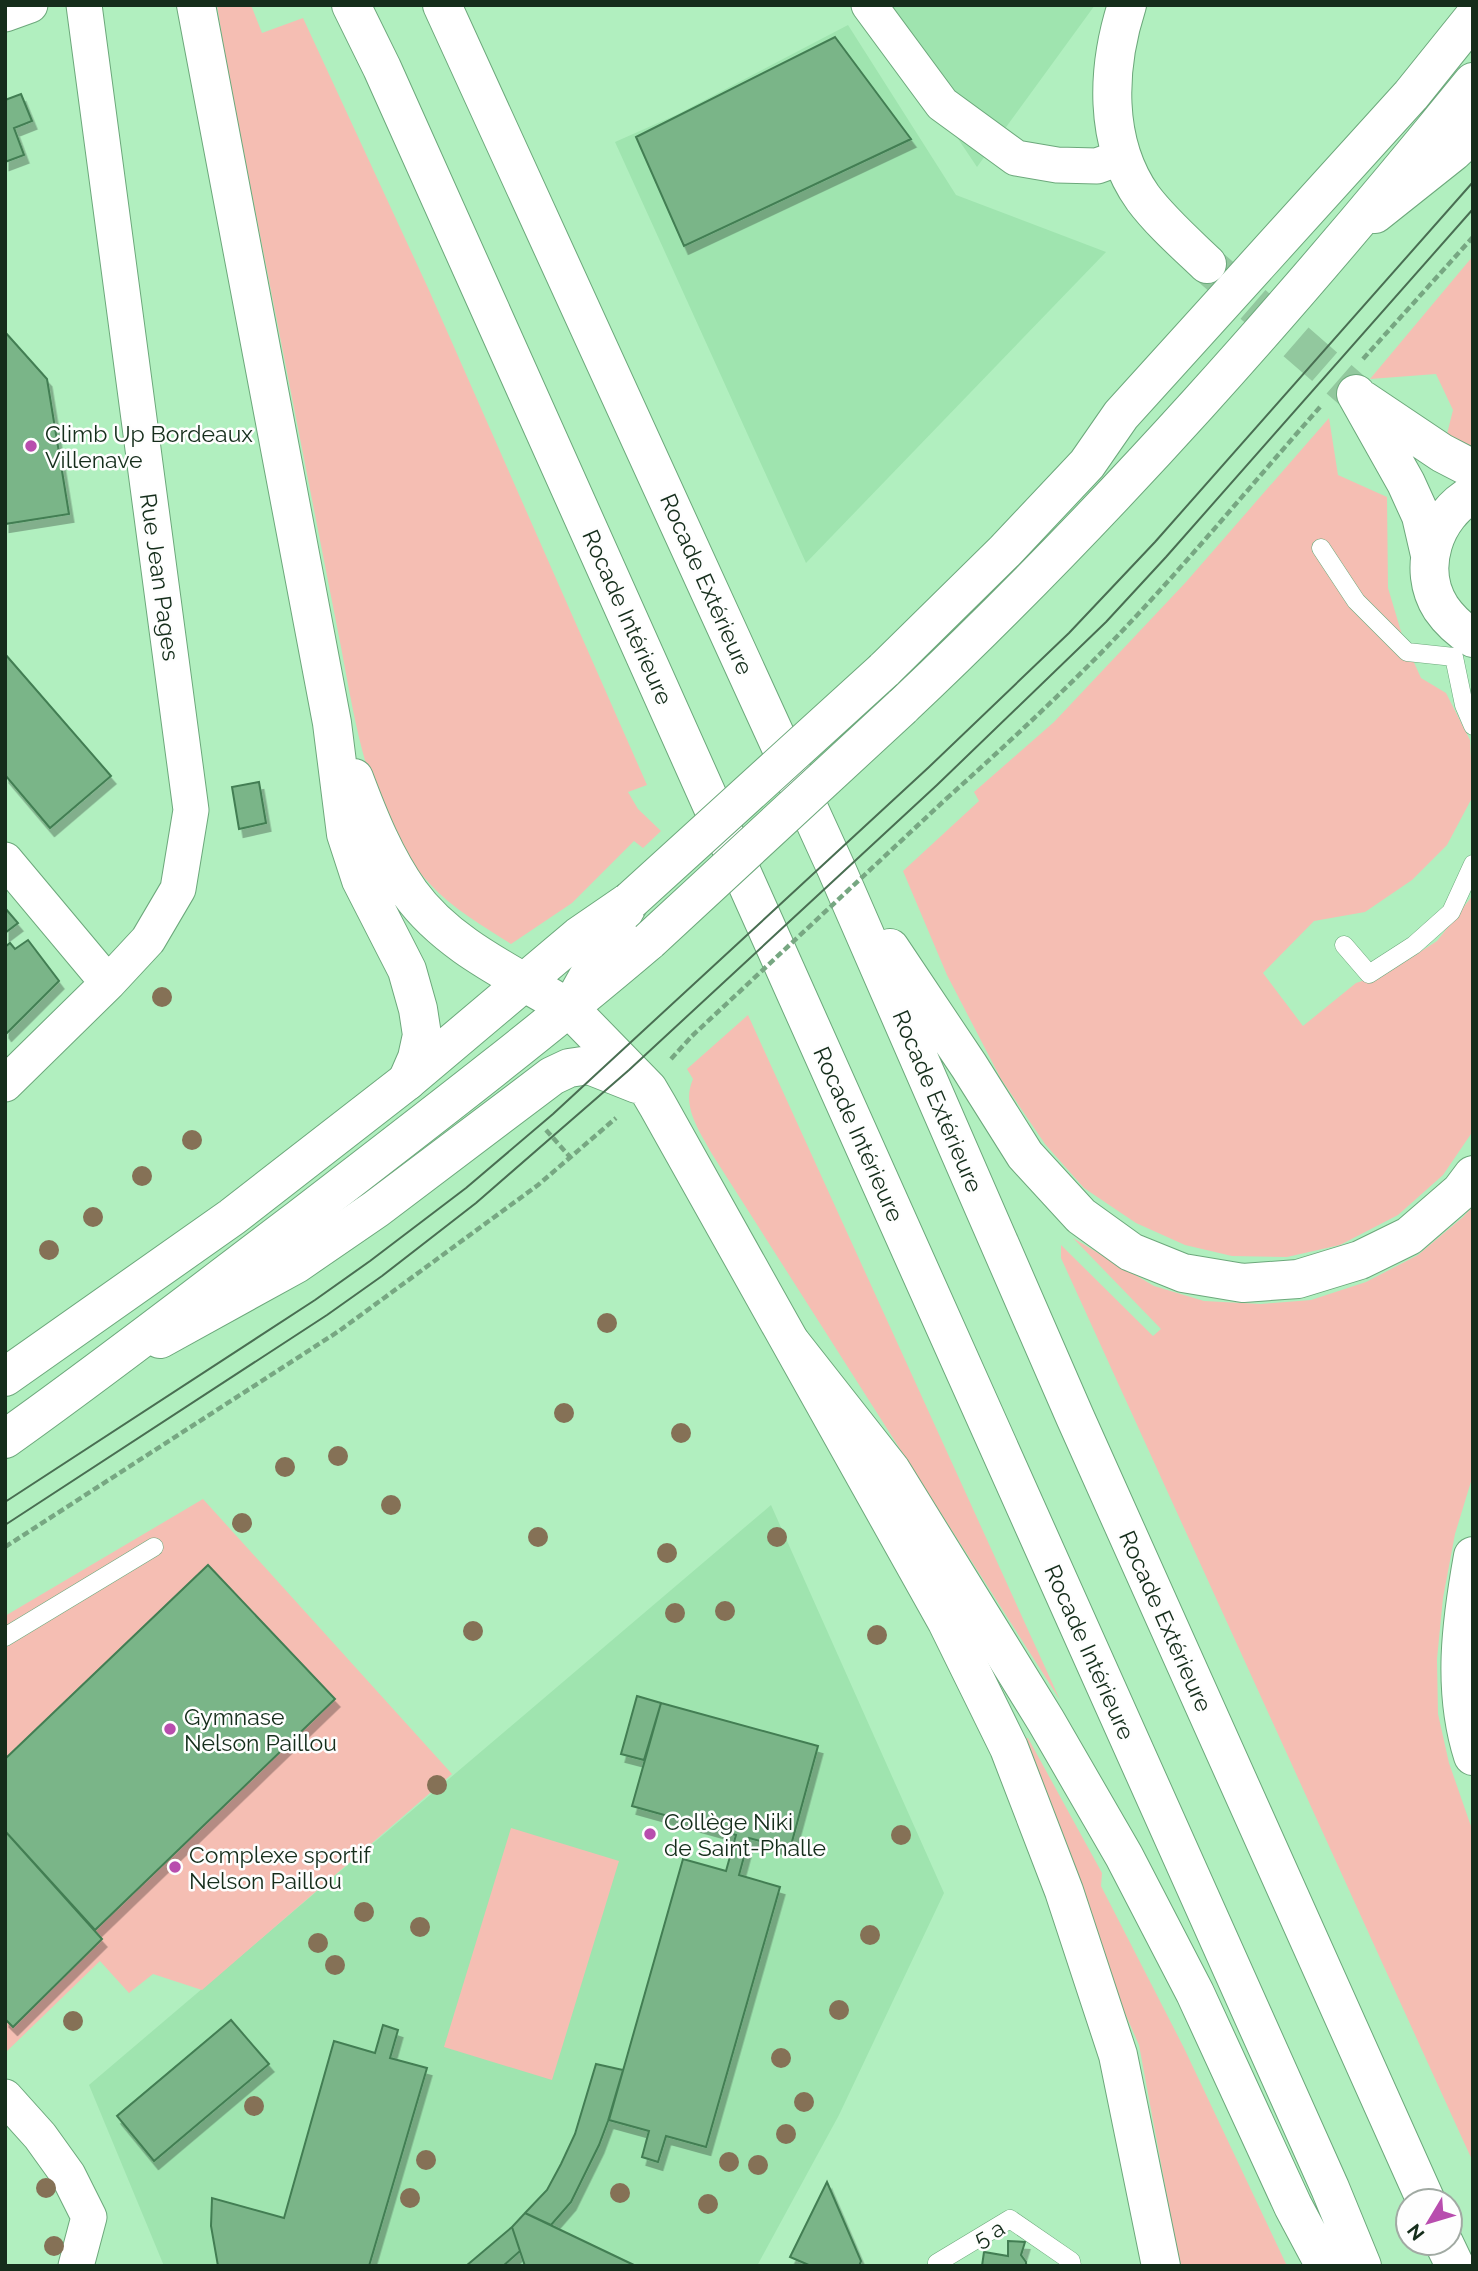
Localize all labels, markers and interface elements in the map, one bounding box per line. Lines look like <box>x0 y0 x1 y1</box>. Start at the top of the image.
place label: Climb Up Bordeaux Villenave <box>45 420 253 473</box>
marker: Climb Up Bordeaux Villenave <box>23 438 39 454</box>
street label: Rocade Extérieure <box>655 489 759 679</box>
street label: Rue Jean Pages <box>135 491 185 663</box>
street label: Rocade Intérieure <box>577 525 679 709</box>
street label: Rocade Extérieure <box>887 1006 989 1196</box>
street label: Rocade Intérieure <box>808 1042 910 1226</box>
street label: Rocade Extérieure <box>1114 1526 1218 1716</box>
street label: Rocade Intérieure <box>1039 1560 1141 1744</box>
place label: Gymnase Nelson Paillou <box>184 1703 337 1756</box>
marker: Gymnase Nelson Paillou <box>162 1721 178 1737</box>
place label: Collège Niki de Saint-Phalle <box>664 1808 826 1861</box>
marker: Collège Niki de Saint-Phalle <box>642 1826 658 1842</box>
place label: Complexe sportif Nelson Paillou <box>189 1841 372 1894</box>
marker: Complexe sportif Nelson Paillou <box>167 1859 183 1875</box>
north arrow <box>1394 2187 1464 2257</box>
street label: 5 a <box>969 2214 1009 2252</box>
text: N <box>1402 2220 1429 2245</box>

